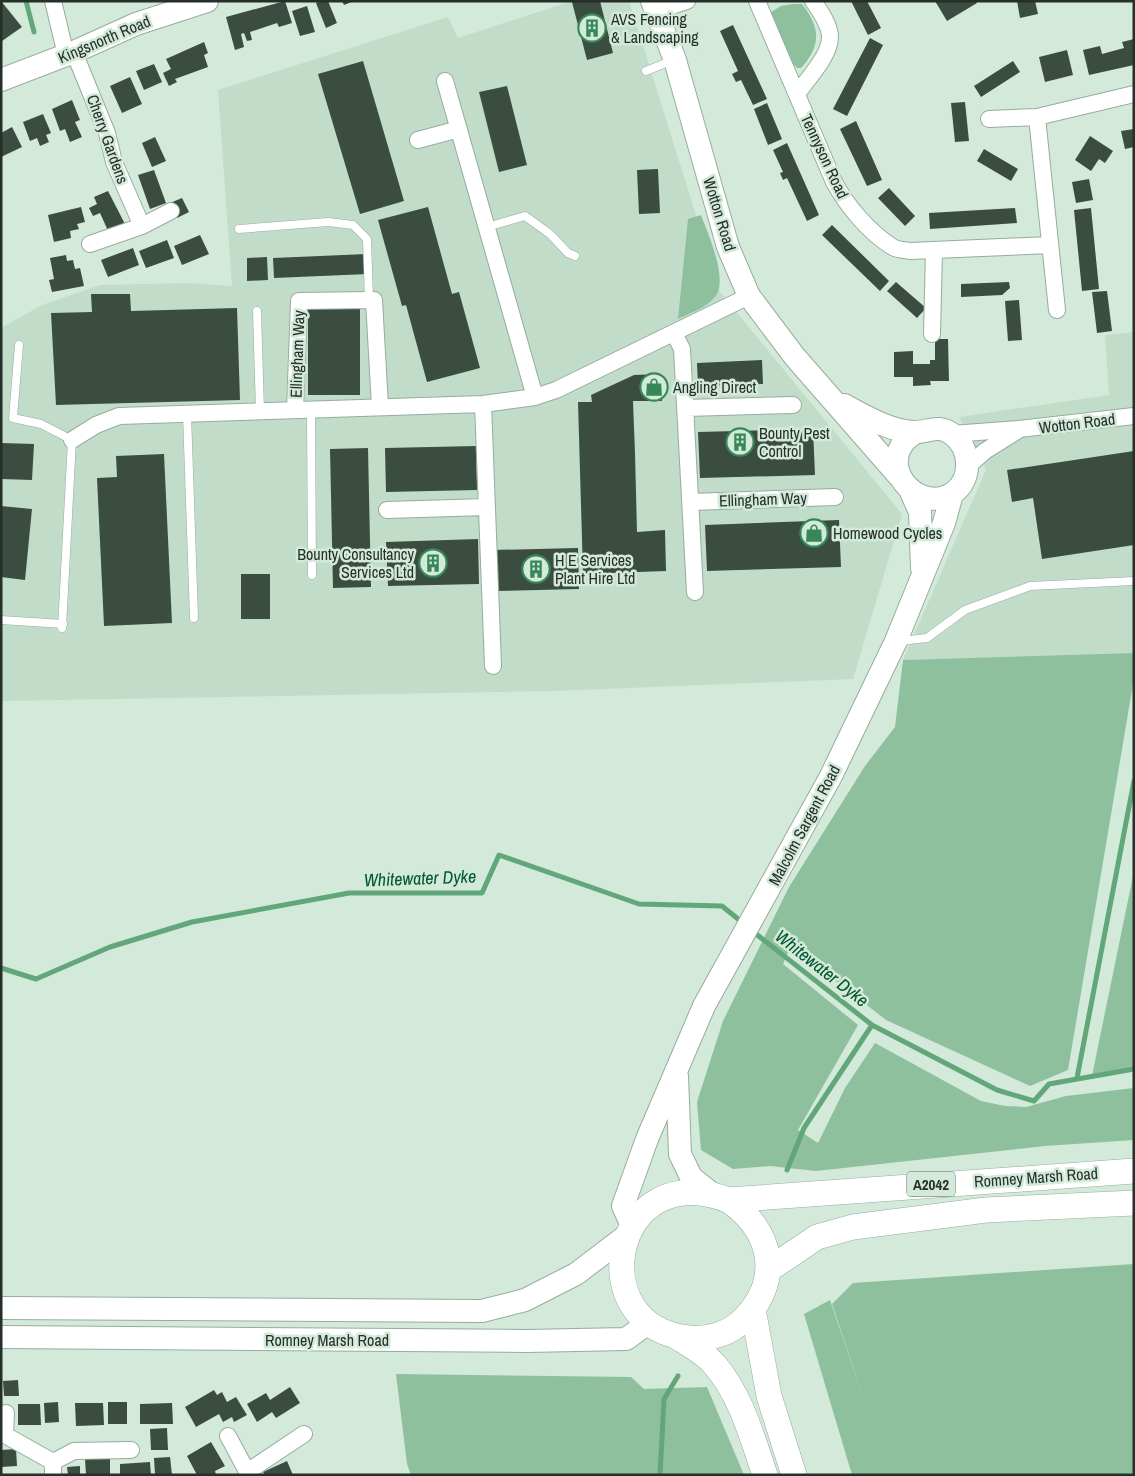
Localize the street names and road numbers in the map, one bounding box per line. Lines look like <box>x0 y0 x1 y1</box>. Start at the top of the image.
street label: Kingsnorth Road <box>54 10 154 68</box>
street label: Cherry Gardens <box>82 91 134 187</box>
street label: Tennyson Road <box>796 110 854 202</box>
street label: Wotton Road <box>698 174 742 254</box>
street label: Ellingham Way <box>284 309 310 398</box>
street label: Wotton Road <box>1038 407 1116 439</box>
street label: Ellingham Way <box>719 486 808 512</box>
street label: Malcolm Sargent Road <box>763 761 845 889</box>
street label: Romney Marsh Road <box>973 1162 1099 1192</box>
road number: A2042 <box>907 1172 955 1196</box>
street label: Romney Marsh Road <box>265 1329 389 1351</box>

